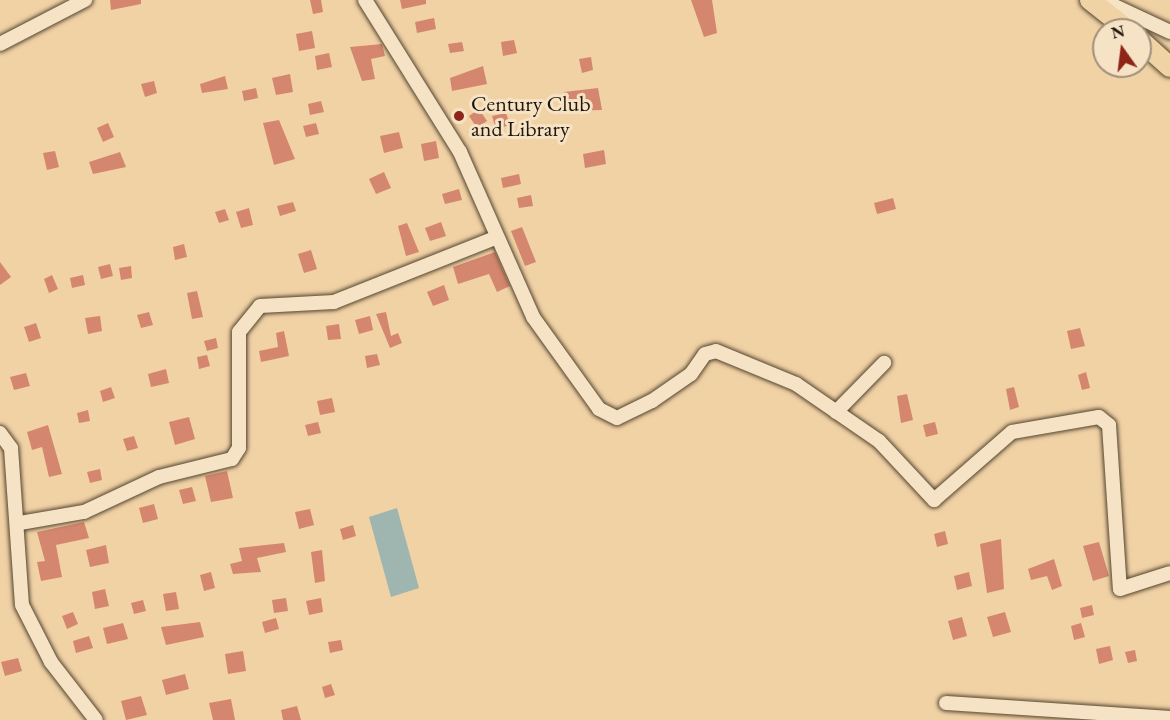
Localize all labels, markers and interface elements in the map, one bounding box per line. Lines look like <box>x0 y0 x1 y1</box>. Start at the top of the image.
north arrow <box>1092 18 1152 78</box>
text: N <box>1109 20 1127 44</box>
place label: Century Club and Library <box>471 90 591 142</box>
marker: Century Club and Library <box>452 109 466 123</box>

